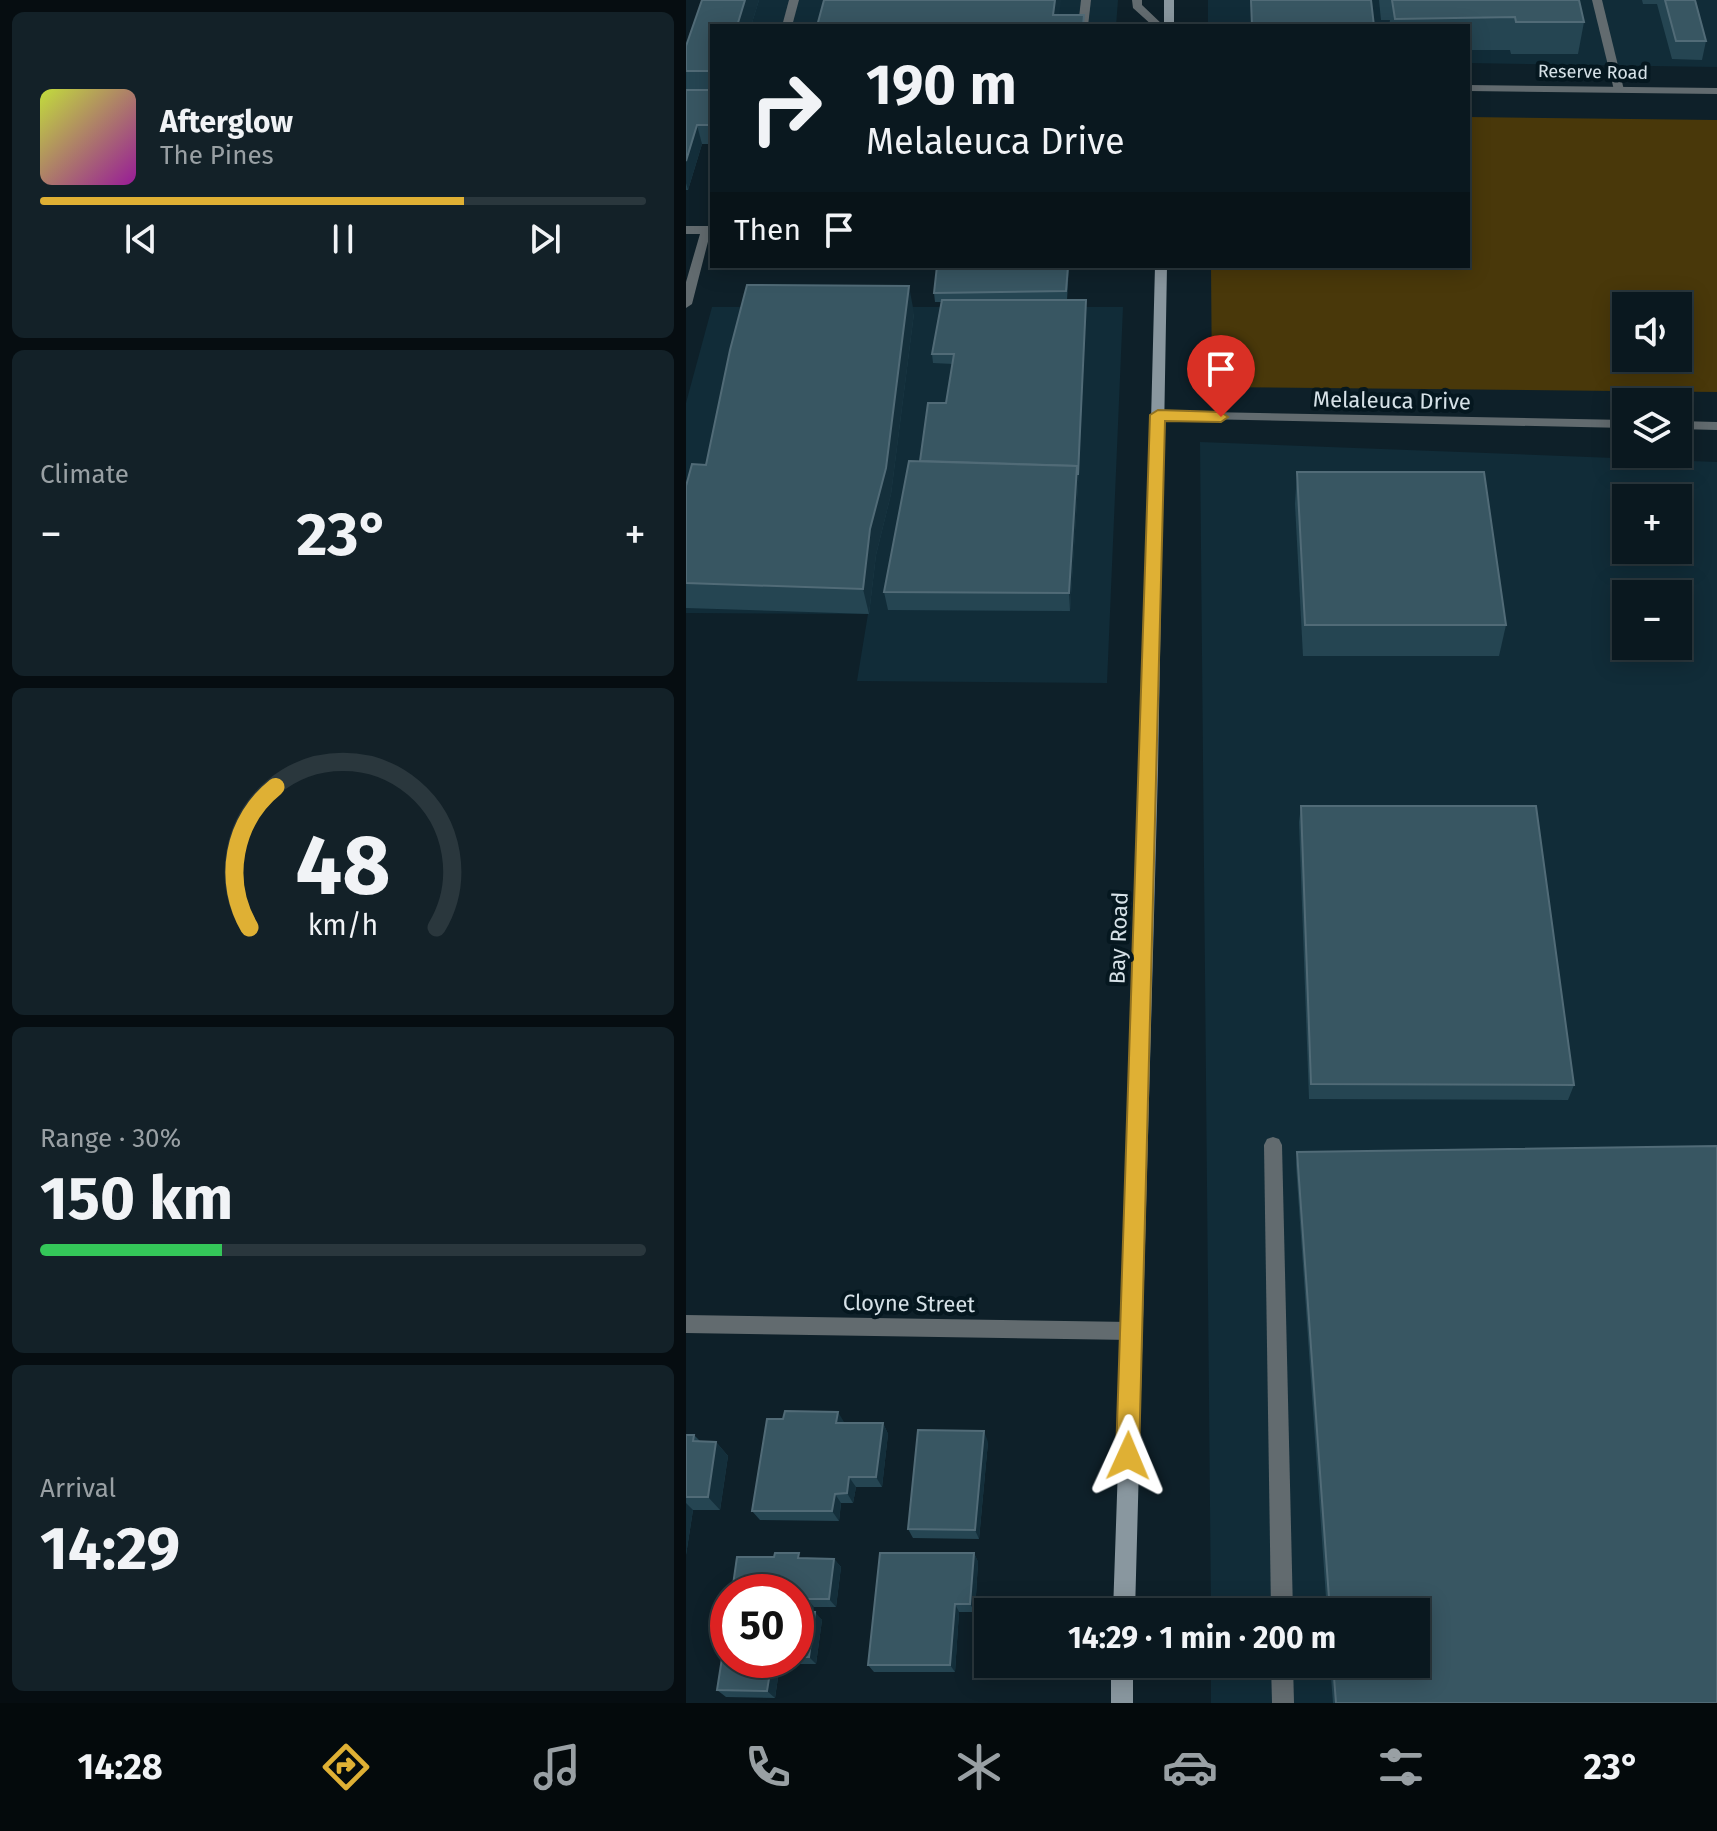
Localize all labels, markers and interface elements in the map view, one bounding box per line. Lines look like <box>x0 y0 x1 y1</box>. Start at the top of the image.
text: 190 m <box>866 52 1017 119</box>
icon: right <box>734 56 838 160</box>
street label: Reserve Road <box>1538 60 1648 84</box>
text: Afterglow <box>160 104 293 140</box>
text: Melaleuca Drive <box>866 120 1125 164</box>
text: The Pines <box>160 140 274 171</box>
icon: arrive <box>817 208 861 252</box>
text: Then <box>734 212 801 248</box>
icon: previous <box>119 217 163 261</box>
icon: pause <box>321 217 365 261</box>
icon: next <box>523 217 567 261</box>
map controls <box>1612 292 1692 660</box>
button: sound <box>1612 292 1692 372</box>
pin <box>1187 335 1255 417</box>
icon: arrive <box>1199 347 1243 391</box>
street label: Melaleuca Drive <box>1313 386 1471 415</box>
button: layers <box>1612 388 1692 468</box>
text: Climate <box>40 459 129 490</box>
button: + <box>1612 484 1692 564</box>
text: 23° <box>296 499 390 571</box>
text: − <box>40 508 62 561</box>
text: + <box>624 508 646 561</box>
button: − <box>1612 580 1692 660</box>
text: 48 <box>295 815 391 915</box>
street label: Bay Road <box>1103 891 1134 985</box>
text: km/h <box>308 908 378 943</box>
text: Range · 30% <box>40 1123 181 1154</box>
text: 150 km <box>40 1163 233 1235</box>
street label: Cloyne Street <box>843 1289 975 1318</box>
position arrow <box>1086 1414 1170 1498</box>
text: Arrival <box>40 1473 116 1504</box>
text: 14:29 <box>40 1513 180 1585</box>
speed limit sign: 50 <box>710 1574 814 1678</box>
text: 14:29 · 1 min · 200 m <box>1068 1620 1336 1656</box>
icon: directions <box>318 1739 374 1795</box>
icon: music <box>529 1739 585 1795</box>
icon: phone <box>740 1739 796 1795</box>
icon: climate <box>951 1739 1007 1795</box>
icon: car <box>1162 1739 1218 1795</box>
icon: filters <box>1373 1739 1429 1795</box>
text: 14:28 <box>77 1745 163 1789</box>
text: 23° <box>1583 1745 1639 1789</box>

